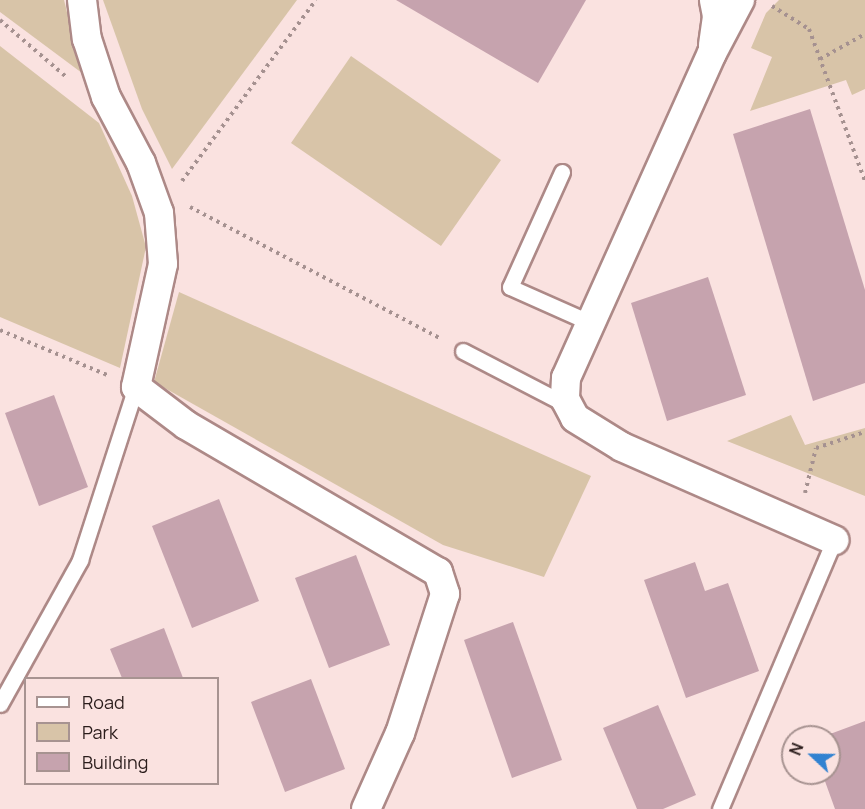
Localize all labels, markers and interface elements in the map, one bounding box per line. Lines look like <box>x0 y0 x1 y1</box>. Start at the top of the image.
legend <box>24 677 219 785</box>
text: Road <box>82 690 125 714</box>
text: Park <box>82 720 118 744</box>
north arrow <box>781 725 841 785</box>
text: N <box>784 740 809 758</box>
text: Building <box>82 750 148 774</box>

